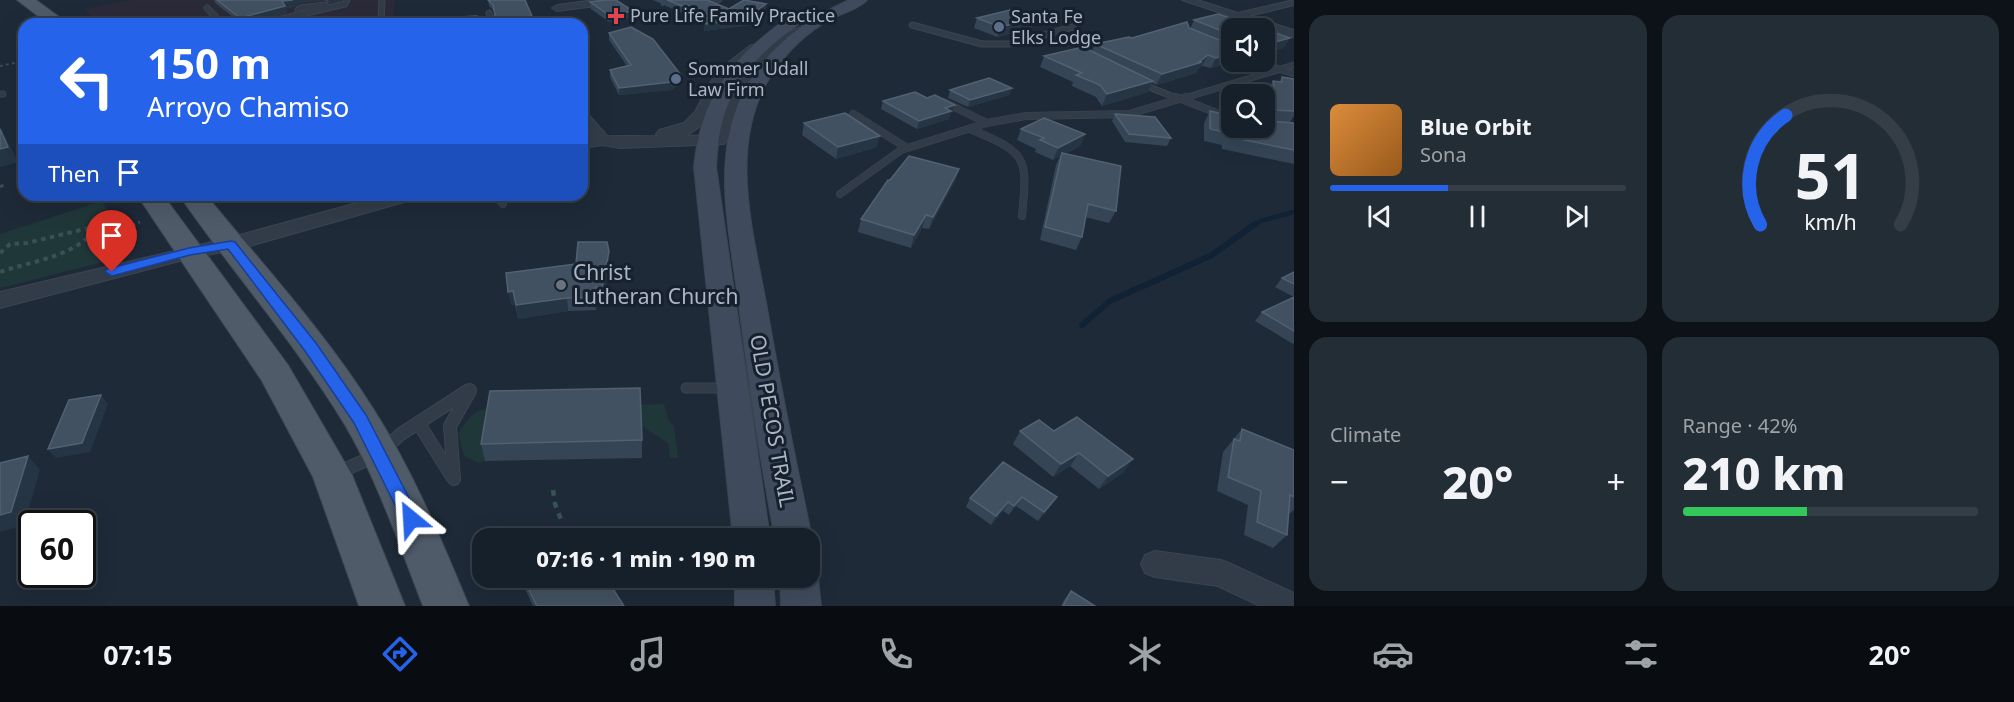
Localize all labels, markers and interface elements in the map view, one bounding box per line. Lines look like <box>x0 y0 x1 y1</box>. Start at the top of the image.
place label: Pure Life Family Practice <box>630 3 835 27</box>
place label: Santa Fe Elks Lodge <box>1011 4 1101 49</box>
marker: Pure Life Family Practice <box>607 7 625 25</box>
map controls <box>1221 18 1275 138</box>
button: sound <box>1221 18 1275 72</box>
marker: Santa Fe Elks Lodge <box>992 20 1006 34</box>
text: 150 m <box>147 34 271 91</box>
icon: left <box>48 42 126 120</box>
place label: Sommer Udall Law Firm <box>688 56 808 101</box>
marker: Sommer Udall Law Firm <box>669 72 683 86</box>
button: search <box>1221 84 1275 138</box>
text: Arroyo Chamiso <box>147 88 349 125</box>
text: Blue Orbit <box>1420 111 1532 141</box>
text: 51 <box>1795 133 1866 218</box>
text: Sona <box>1420 141 1467 168</box>
icon: arrive <box>112 156 145 189</box>
text: Then <box>48 158 100 188</box>
icon: previous <box>1363 200 1396 233</box>
icon: pause <box>1461 200 1494 233</box>
icon: next <box>1560 200 1593 233</box>
text: km/h <box>1804 208 1857 237</box>
pin <box>86 210 137 272</box>
icon: arrive <box>95 219 128 252</box>
place label: Christ Lutheran Church <box>573 258 738 310</box>
marker: Christ Lutheran Church <box>554 278 568 292</box>
street label: OLD PECOS TRAIL <box>744 332 802 509</box>
text: Range · 42% <box>1683 412 1797 439</box>
text: Climate <box>1330 421 1401 448</box>
text: 210 km <box>1683 442 1845 503</box>
text: 20° <box>1442 451 1513 512</box>
text: − <box>1330 459 1349 504</box>
text: + <box>1607 459 1626 504</box>
position arrow <box>379 487 443 551</box>
speed limit sign: 60 <box>18 510 96 588</box>
text: 07:16 · 1 min · 190 m <box>536 543 756 573</box>
icon: directions <box>379 633 421 675</box>
icon: music <box>627 633 669 675</box>
icon: phone <box>875 633 917 675</box>
icon: climate <box>1124 633 1166 675</box>
icon: car <box>1372 633 1414 675</box>
icon: filters <box>1620 633 1662 675</box>
text: 07:15 <box>103 636 173 673</box>
text: 20° <box>1868 636 1911 673</box>

